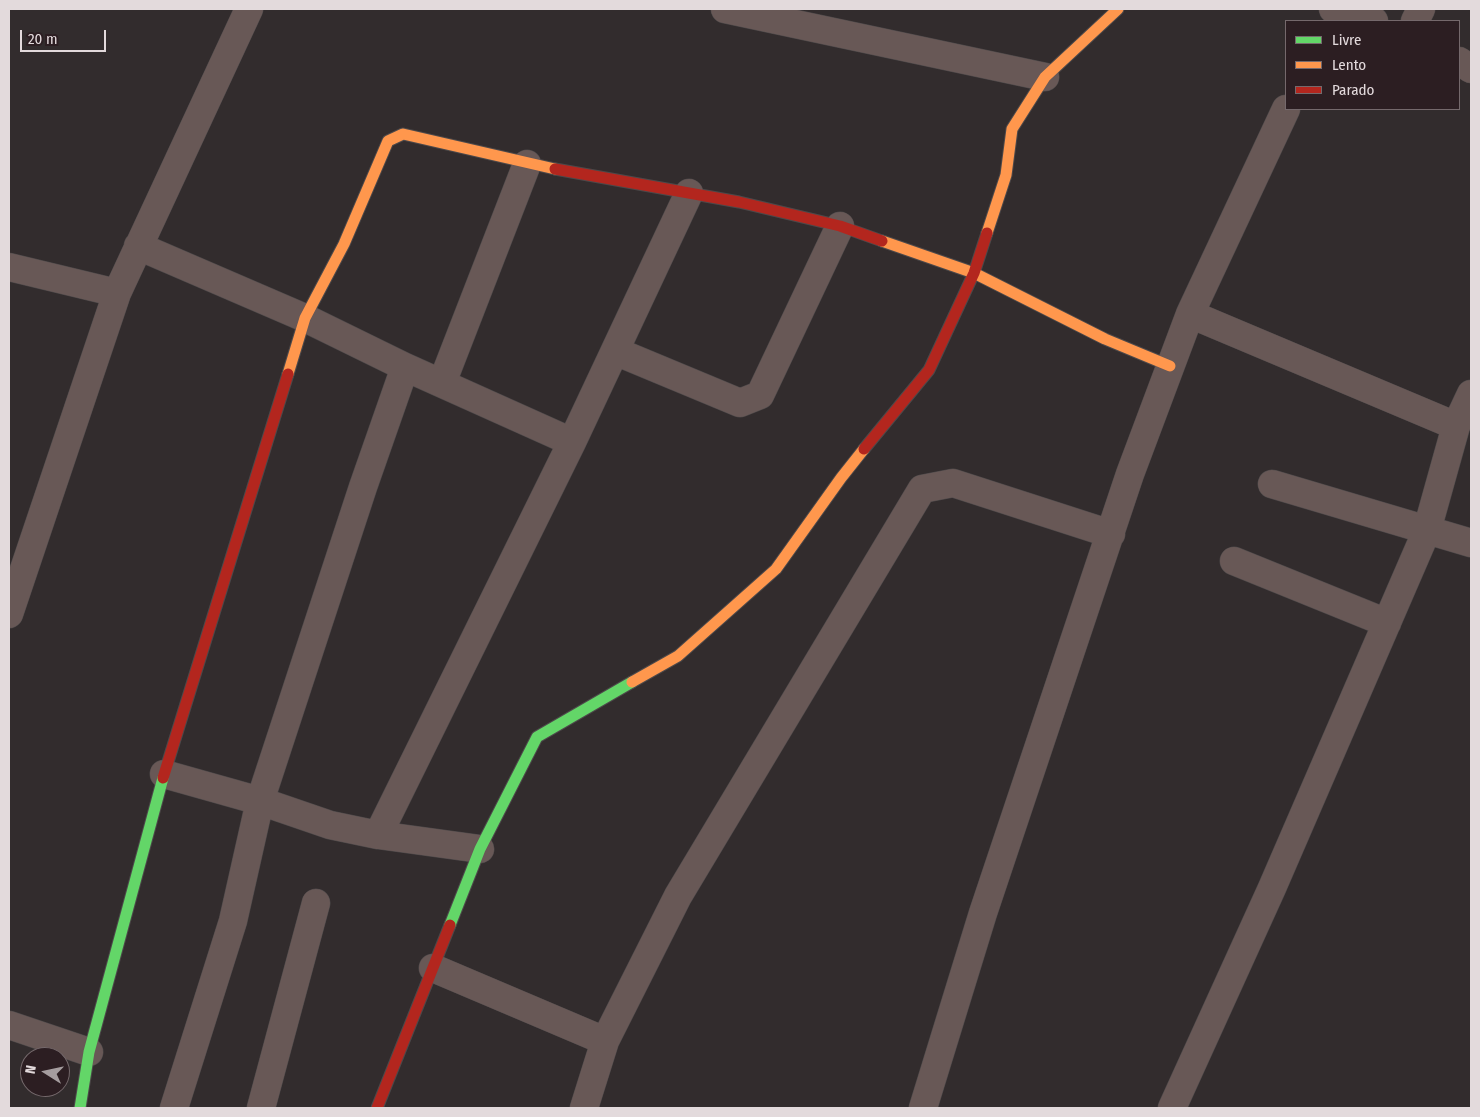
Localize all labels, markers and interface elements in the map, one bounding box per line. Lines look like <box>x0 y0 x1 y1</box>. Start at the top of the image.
scale bar <box>22 20 109 52</box>
legend <box>1285 20 1460 110</box>
text: 20 m <box>28 30 58 48</box>
text: Livre <box>1332 31 1361 49</box>
text: Lento <box>1332 56 1366 74</box>
text: Parado <box>1332 81 1374 99</box>
north arrow <box>20 1047 70 1097</box>
text: N <box>22 1064 40 1075</box>

